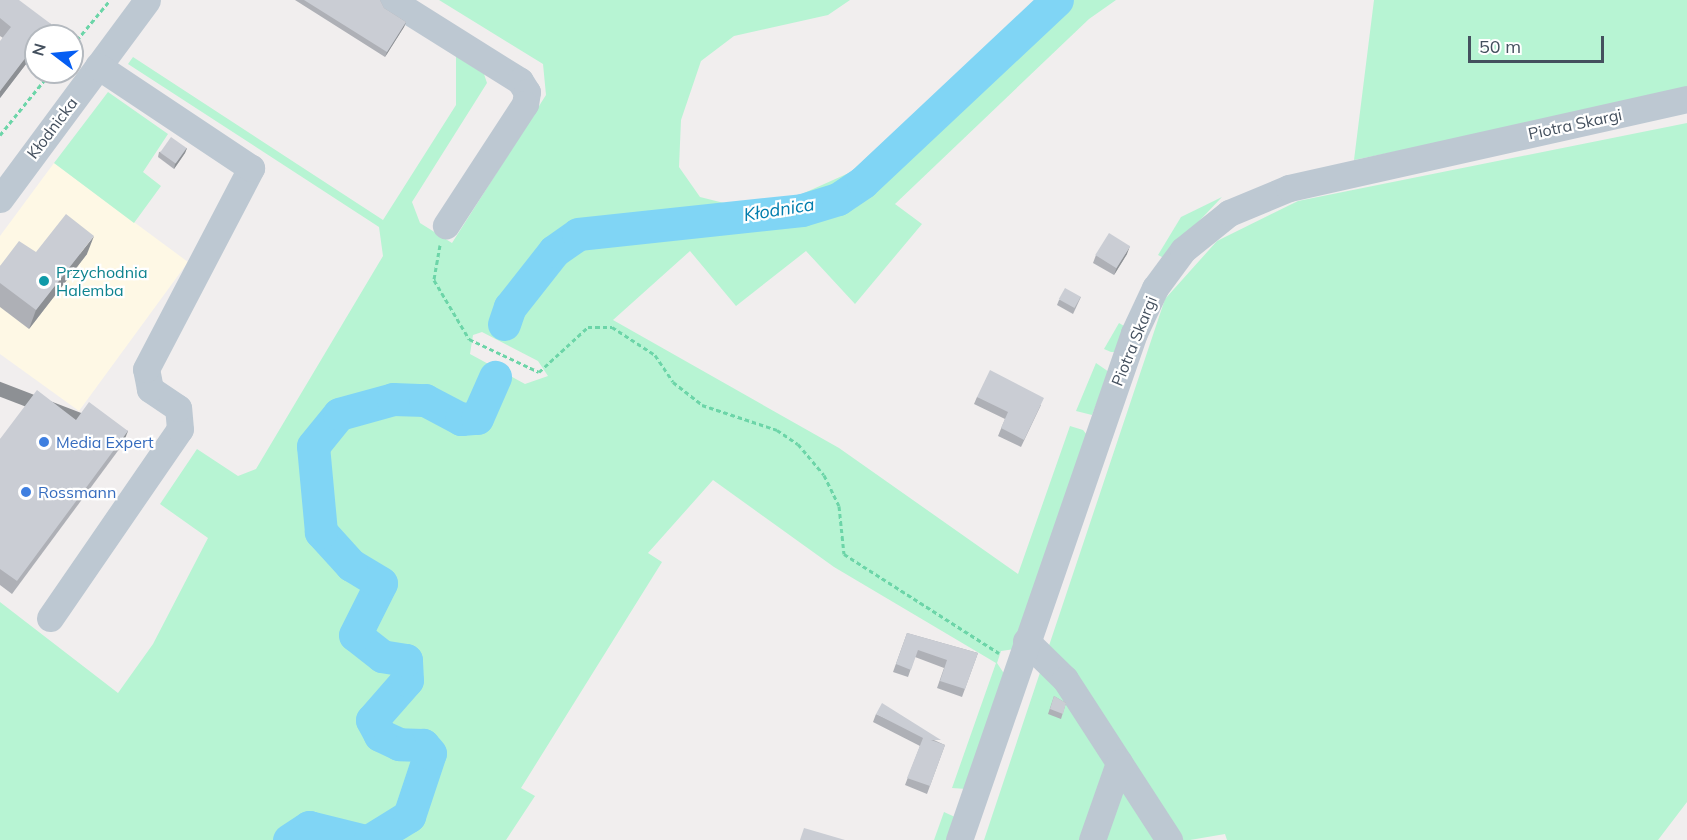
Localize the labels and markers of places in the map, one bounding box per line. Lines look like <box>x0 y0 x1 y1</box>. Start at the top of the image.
place label: Przychodnia Halemba <box>56 262 147 300</box>
marker: Przychodnia Halemba <box>37 274 51 288</box>
place label: Media Expert <box>56 432 154 452</box>
marker: Media Expert <box>37 435 51 449</box>
place label: Rossmann <box>38 482 116 502</box>
marker: Rossmann <box>19 485 33 499</box>

